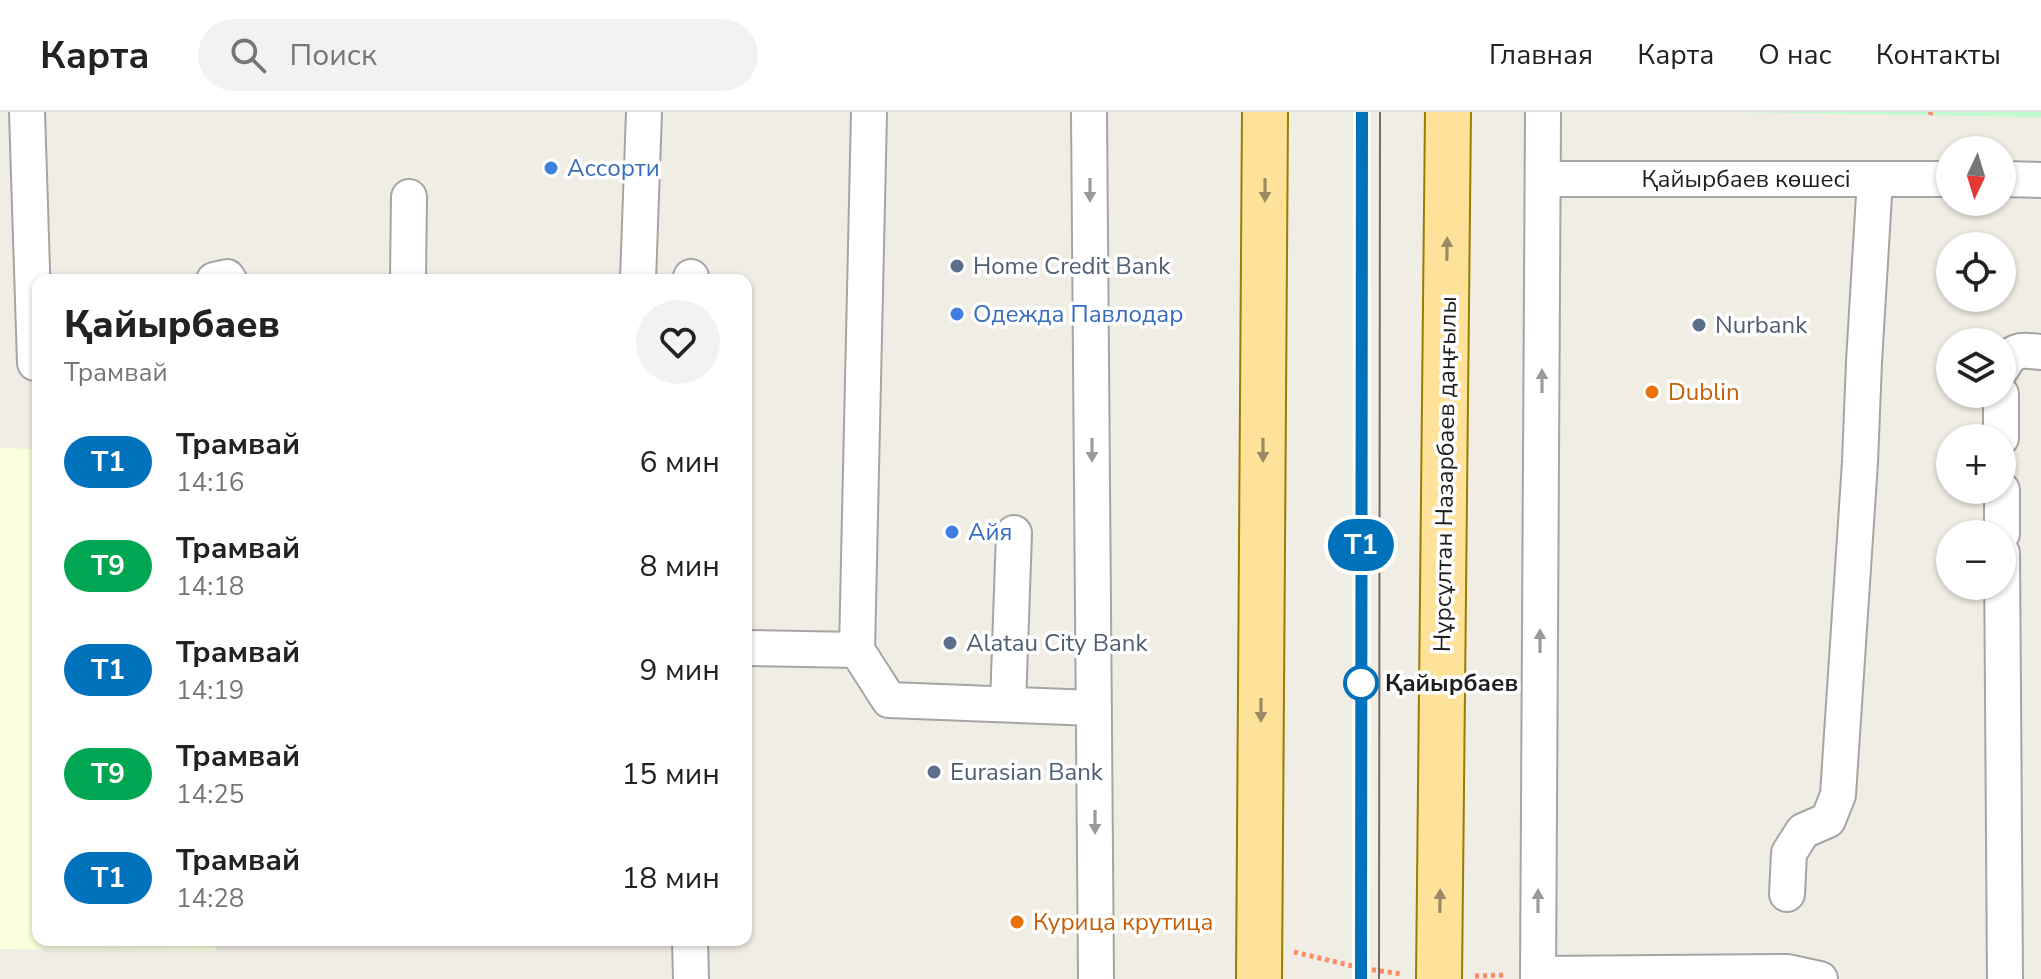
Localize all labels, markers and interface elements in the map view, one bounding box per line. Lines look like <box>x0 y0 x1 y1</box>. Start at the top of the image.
search box <box>198 19 758 91</box>
text: Карта <box>40 30 150 81</box>
icon: search <box>226 33 270 77</box>
text: Поиск <box>290 35 377 76</box>
text: Главная <box>1489 36 1593 74</box>
text: Карта <box>1637 36 1714 74</box>
text: О нас <box>1758 36 1832 74</box>
text: Контакты <box>1876 36 2001 74</box>
north arrow <box>1936 136 2016 216</box>
map controls <box>1936 136 2016 600</box>
place label: Ассорти <box>567 152 660 184</box>
marker: Ассорти <box>542 159 560 177</box>
street label: Қайырбаев көшесі <box>1641 163 1851 195</box>
one-way arrow <box>1083 178 1096 203</box>
one-way arrow <box>1258 178 1271 203</box>
button: locate <box>1936 232 2016 312</box>
one-way arrow <box>1441 236 1453 261</box>
place label: Home Credit Bank <box>973 250 1171 282</box>
marker: Home Credit Bank <box>948 257 966 275</box>
street label: Нұрсұлтан Назарбаев даңғылы <box>1426 296 1464 652</box>
place label: Одежда Павлодар <box>973 298 1183 330</box>
text: Қайырбаев <box>64 299 280 350</box>
button: heart <box>636 300 720 384</box>
marker: Одежда Павлодар <box>948 305 966 323</box>
place label: Nurbank <box>1715 309 1808 341</box>
marker: Nurbank <box>1690 316 1708 334</box>
button: layers <box>1936 328 2016 408</box>
text: Трамвай <box>64 355 168 390</box>
one-way arrow <box>1536 368 1548 393</box>
place label: Dublin <box>1668 376 1740 408</box>
marker: Dublin <box>1643 383 1661 401</box>
text: Трамвай <box>176 424 300 465</box>
button: + <box>1936 424 2016 504</box>
one-way arrow <box>1085 438 1098 463</box>
one-way arrow <box>1257 438 1269 463</box>
text: 6 мин <box>639 442 720 483</box>
text: T1 <box>91 443 125 481</box>
text: 14:16 <box>176 465 244 500</box>
place label: Айя <box>968 516 1012 548</box>
line badge: T1 <box>1325 519 1397 571</box>
button: − <box>1936 520 2016 600</box>
marker: Айя <box>943 523 961 541</box>
text: T1 <box>1344 526 1378 564</box>
text: Трамвай <box>176 528 300 569</box>
text: 8 мин <box>639 546 720 587</box>
text: T9 <box>91 547 125 585</box>
text: 14:18 <box>176 569 244 604</box>
place label: Alatau City Bank <box>966 627 1148 659</box>
one-way arrow <box>1534 628 1546 653</box>
text: Трамвай <box>176 632 300 673</box>
marker: Alatau City Bank <box>941 634 959 652</box>
text: 9 мин <box>639 650 720 691</box>
text: T1 <box>91 651 125 689</box>
marker: Қайырбаев <box>1344 666 1378 700</box>
place label: Қайырбаев <box>1385 667 1518 699</box>
text: 14:19 <box>176 673 244 708</box>
one-way arrow <box>1255 698 1267 723</box>
text: Трамвай <box>176 736 300 777</box>
text: 15 мин <box>621 754 720 795</box>
text: T9 <box>91 755 125 793</box>
place label: Eurasian Bank <box>950 756 1104 788</box>
marker: Eurasian Bank <box>925 763 943 781</box>
text: 14:25 <box>176 777 244 812</box>
one-way arrow <box>1088 810 1101 835</box>
text: Трамвай <box>176 840 300 881</box>
text: 18 мин <box>621 858 720 899</box>
text: T1 <box>91 859 125 897</box>
text: 14:28 <box>176 881 244 916</box>
one-way arrow <box>1434 888 1446 913</box>
one-way arrow <box>1532 888 1545 913</box>
place label: Курица крутица <box>1033 906 1213 938</box>
marker: Курица крутица <box>1008 913 1026 931</box>

